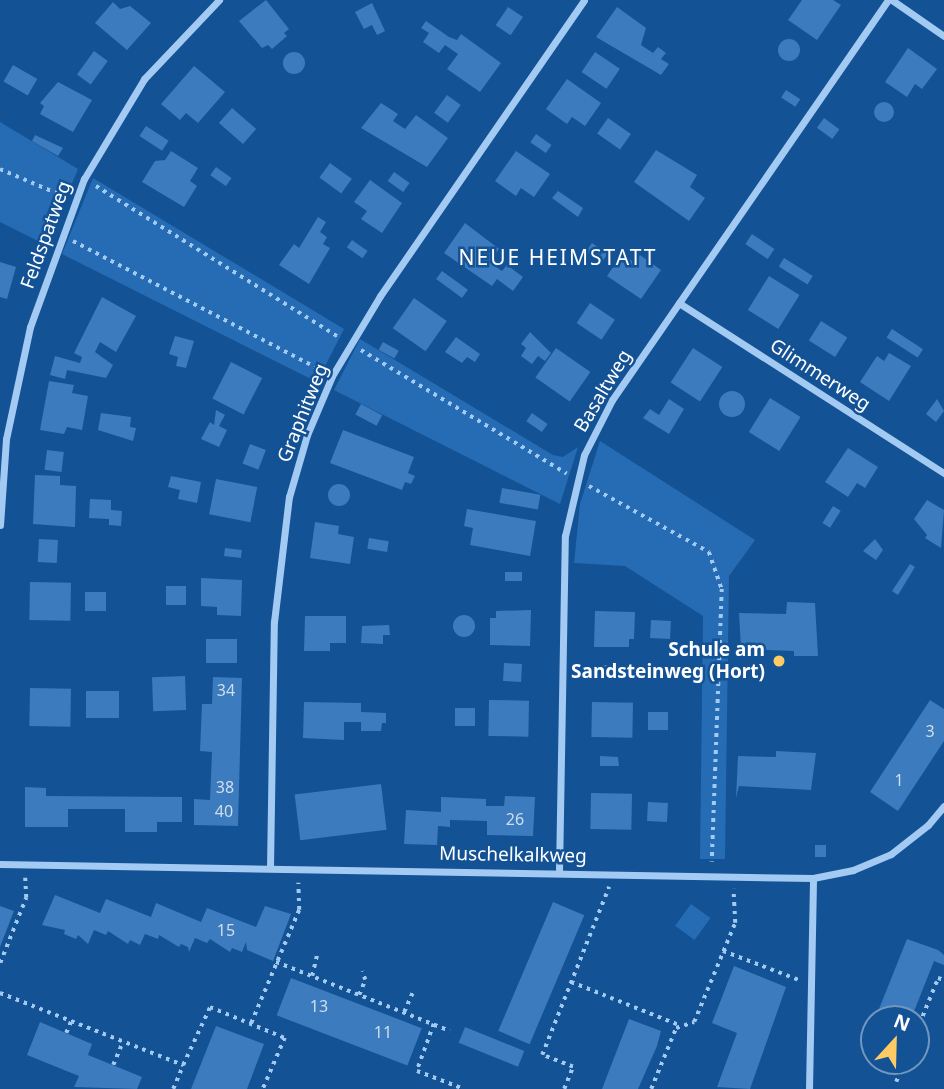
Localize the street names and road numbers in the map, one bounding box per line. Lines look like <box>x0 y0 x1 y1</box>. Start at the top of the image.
street label: Feldspatweg <box>16 178 76 292</box>
street label: Glimmerweg <box>766 334 874 416</box>
street label: Basaltweg <box>570 346 636 436</box>
street label: Graphitweg <box>273 360 333 466</box>
street label: Muschelkalkweg <box>439 842 587 868</box>

